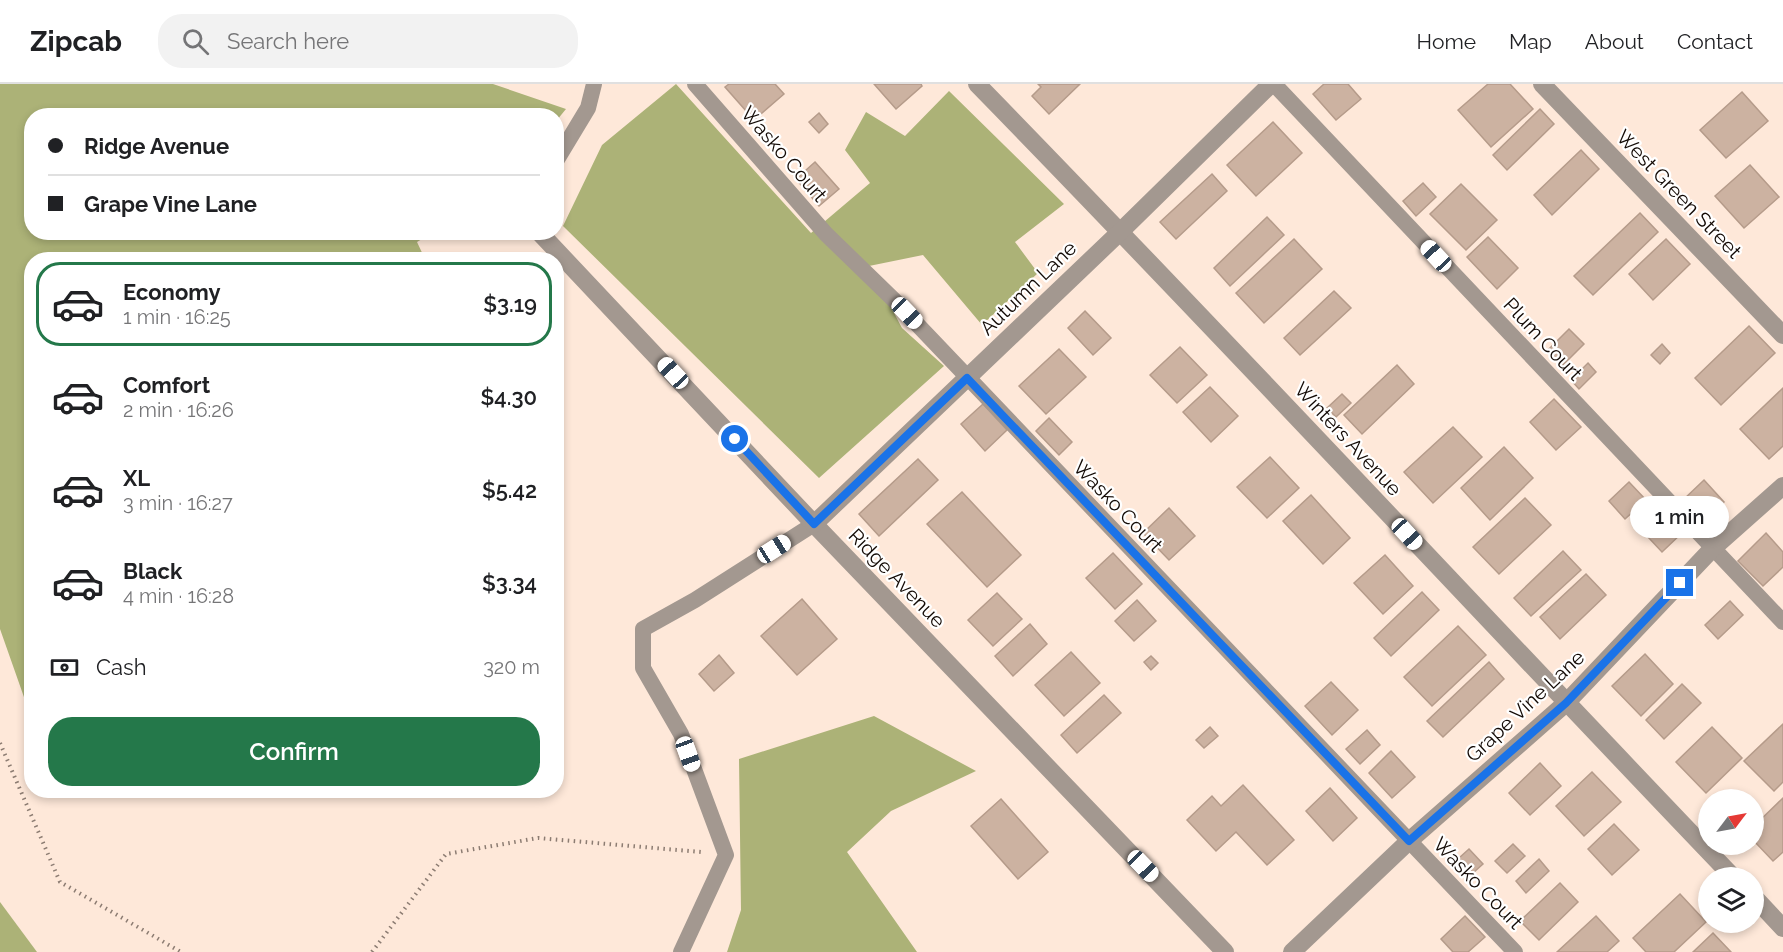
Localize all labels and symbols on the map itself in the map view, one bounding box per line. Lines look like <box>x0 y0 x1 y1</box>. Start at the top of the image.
street label: Wasko Court <box>736 101 832 207</box>
street label: West Green Street <box>1611 125 1747 264</box>
street label: Autumn Lane <box>975 236 1081 340</box>
car <box>1417 237 1455 275</box>
street label: Plum Court <box>1499 293 1588 386</box>
car <box>888 294 926 332</box>
car <box>654 354 692 392</box>
street label: Winters Avenue <box>1289 377 1407 501</box>
route start <box>721 425 748 452</box>
street label: Wasko Court <box>1068 455 1168 557</box>
callout: 1 min <box>1630 496 1730 538</box>
car <box>1388 515 1426 553</box>
street label: Ridge Avenue <box>844 523 950 633</box>
car <box>754 532 794 566</box>
route end <box>1666 569 1693 596</box>
street label: Grape Vine Lane <box>1461 645 1589 767</box>
car <box>673 734 703 774</box>
north arrow <box>1698 789 1764 855</box>
street label: Wasko Court <box>1428 832 1528 934</box>
car <box>1124 847 1162 885</box>

